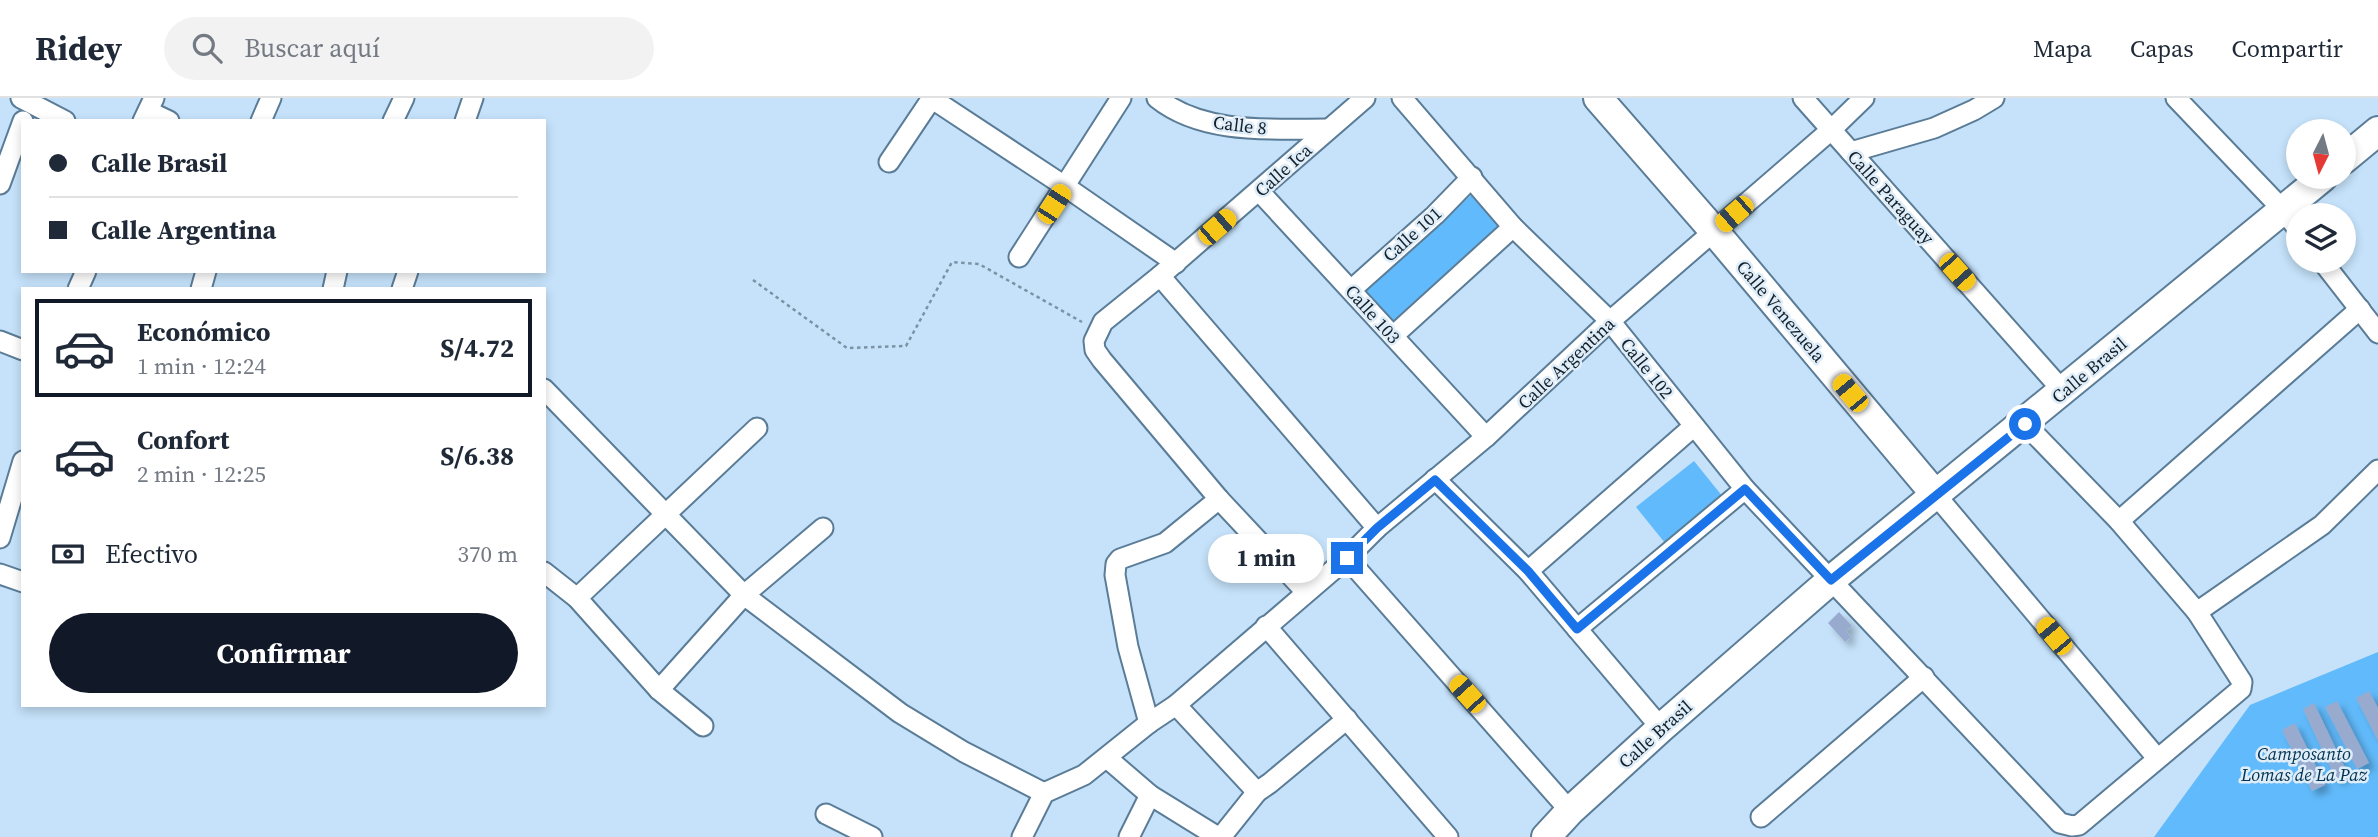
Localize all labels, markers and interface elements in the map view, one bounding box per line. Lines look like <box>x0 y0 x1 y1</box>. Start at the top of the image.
search box <box>164 17 654 80</box>
text: Ridey <box>35 26 122 71</box>
icon: search <box>188 29 226 67</box>
text: Buscar aquí <box>244 30 380 66</box>
text: Mapa <box>2033 32 2092 65</box>
text: Capas <box>2130 32 2194 65</box>
text: Compartir <box>2232 32 2343 65</box>
street label: Calle 8 <box>1212 109 1268 141</box>
north arrow <box>2286 119 2356 189</box>
map controls <box>2286 119 2356 273</box>
street label: Calle Ica <box>1249 137 1318 202</box>
text: Calle Brasil <box>91 145 227 181</box>
street label: Calle Paraguay <box>1842 145 1941 250</box>
car <box>1034 181 1075 227</box>
car <box>1712 192 1757 236</box>
street label: Calle 101 <box>1377 201 1447 267</box>
button: layers <box>2286 203 2356 273</box>
car <box>1195 205 1240 249</box>
text: Calle Argentina <box>91 212 276 248</box>
car <box>1936 249 1979 295</box>
street label: Calle Venezuela <box>1731 255 1832 368</box>
street label: Calle 103 <box>1340 279 1406 349</box>
street label: Calle Argentina <box>1512 311 1621 415</box>
text: Económico <box>137 314 270 350</box>
icon: car <box>53 317 116 380</box>
text: S/4.72 <box>440 330 514 366</box>
street label: Calle Brasil <box>2046 331 2132 409</box>
street label: Calle 102 <box>1615 332 1679 404</box>
text: 1 min · 12:24 <box>137 350 266 382</box>
car <box>1829 370 1872 416</box>
route start <box>2009 408 2041 440</box>
text: Confort <box>137 422 229 458</box>
icon: car <box>53 425 116 488</box>
text: S/6.38 <box>440 438 514 474</box>
text: 2 min · 12:25 <box>137 458 266 490</box>
callout: 1 min <box>1207 533 1322 582</box>
icon: cash <box>49 535 87 573</box>
text: Efectivo <box>105 536 198 572</box>
text: 370 m <box>457 538 518 570</box>
text: 1 min <box>1236 542 1296 574</box>
route end <box>1331 542 1363 574</box>
button: Confirmar <box>49 613 518 693</box>
car <box>2033 613 2076 659</box>
car <box>1446 671 1489 717</box>
street label: Calle Brasil <box>1613 694 1697 774</box>
park label: Camposanto Lomas de La Paz <box>2240 741 2368 787</box>

